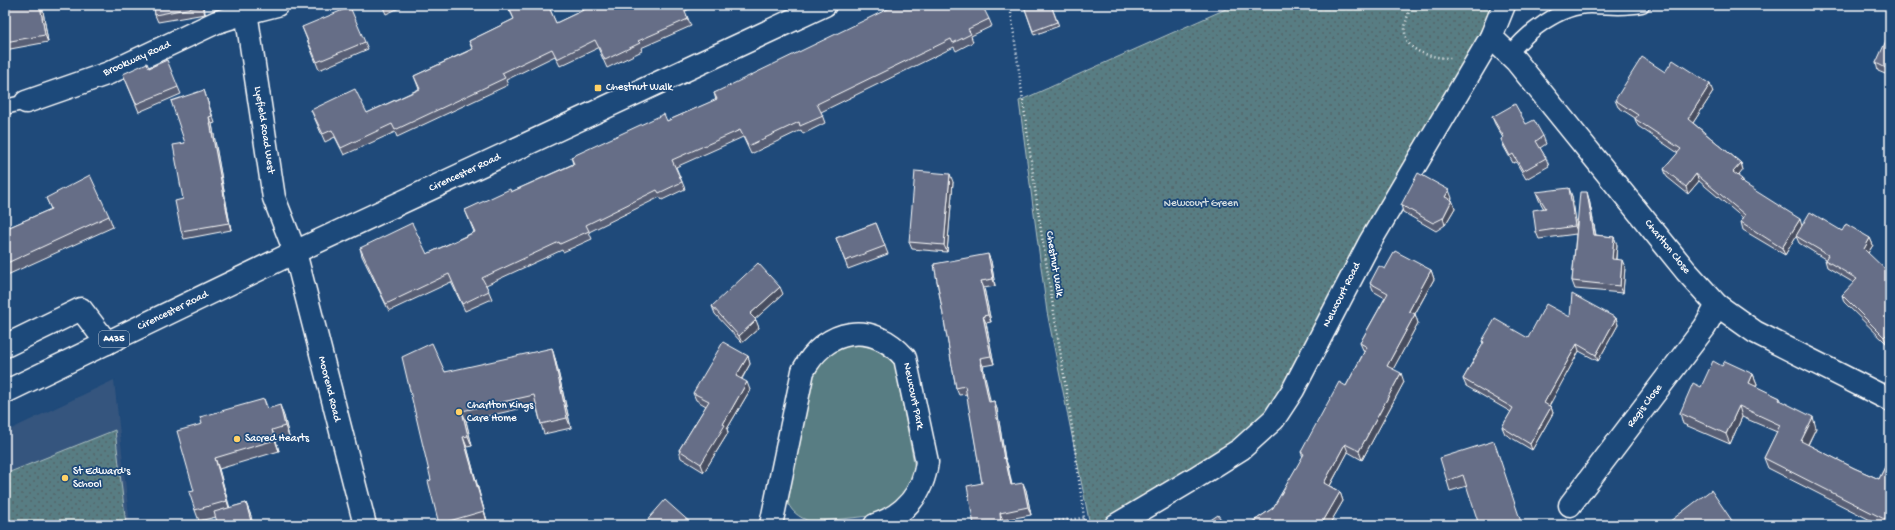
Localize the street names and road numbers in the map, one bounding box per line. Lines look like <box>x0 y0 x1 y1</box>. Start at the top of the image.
street label: Brookway Road <box>101 38 174 80</box>
street label: Lyefield Road West <box>251 85 278 176</box>
street label: Cirencester Road <box>427 151 504 195</box>
street label: Charlton Close <box>1642 218 1693 277</box>
street label: Chestnut Walk <box>1043 230 1065 299</box>
street label: Newcourt Road <box>1321 259 1364 329</box>
street label: Cirencester Road <box>136 288 212 333</box>
road number: A435 <box>99 331 129 347</box>
street label: Moorend Road <box>315 355 343 424</box>
street label: Newcourt Park <box>900 362 926 432</box>
street label: Regis Close <box>1625 382 1665 430</box>

